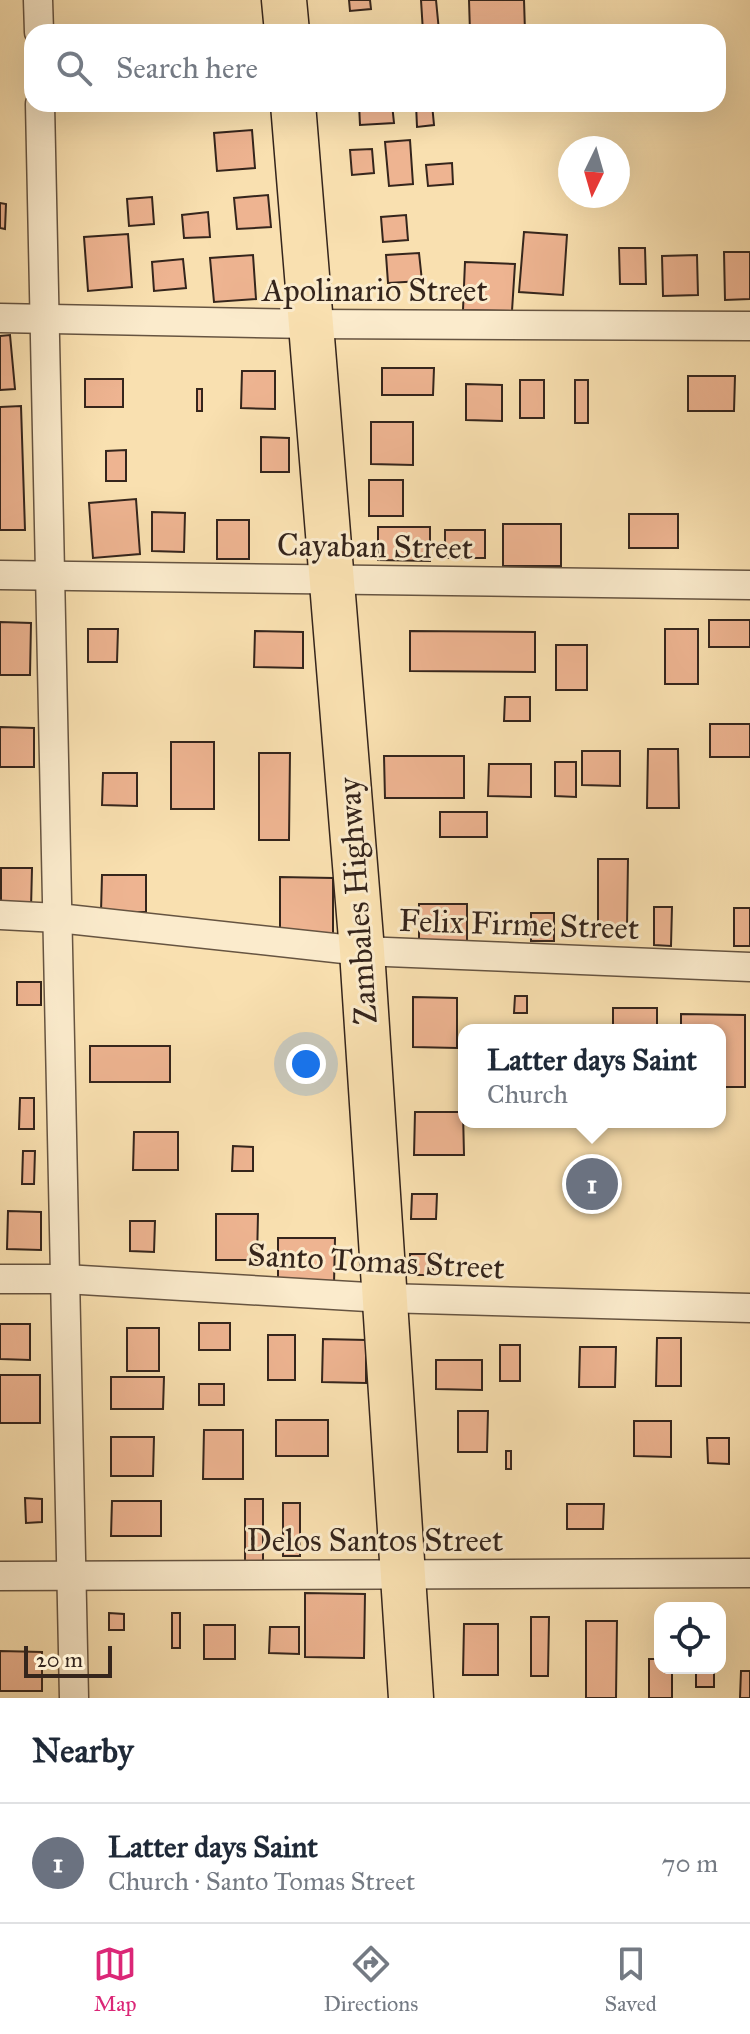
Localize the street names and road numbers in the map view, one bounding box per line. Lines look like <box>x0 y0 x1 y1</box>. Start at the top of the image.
street label: Apolinario Street <box>260 271 488 310</box>
street label: Cayaban Street <box>277 525 473 568</box>
street label: Zambales Highway <box>329 775 386 1026</box>
street label: Felix Firme Street <box>398 901 640 948</box>
street label: Santo Tomas Street <box>246 1235 506 1288</box>
street label: Delos Santos Street <box>247 1521 503 1560</box>

